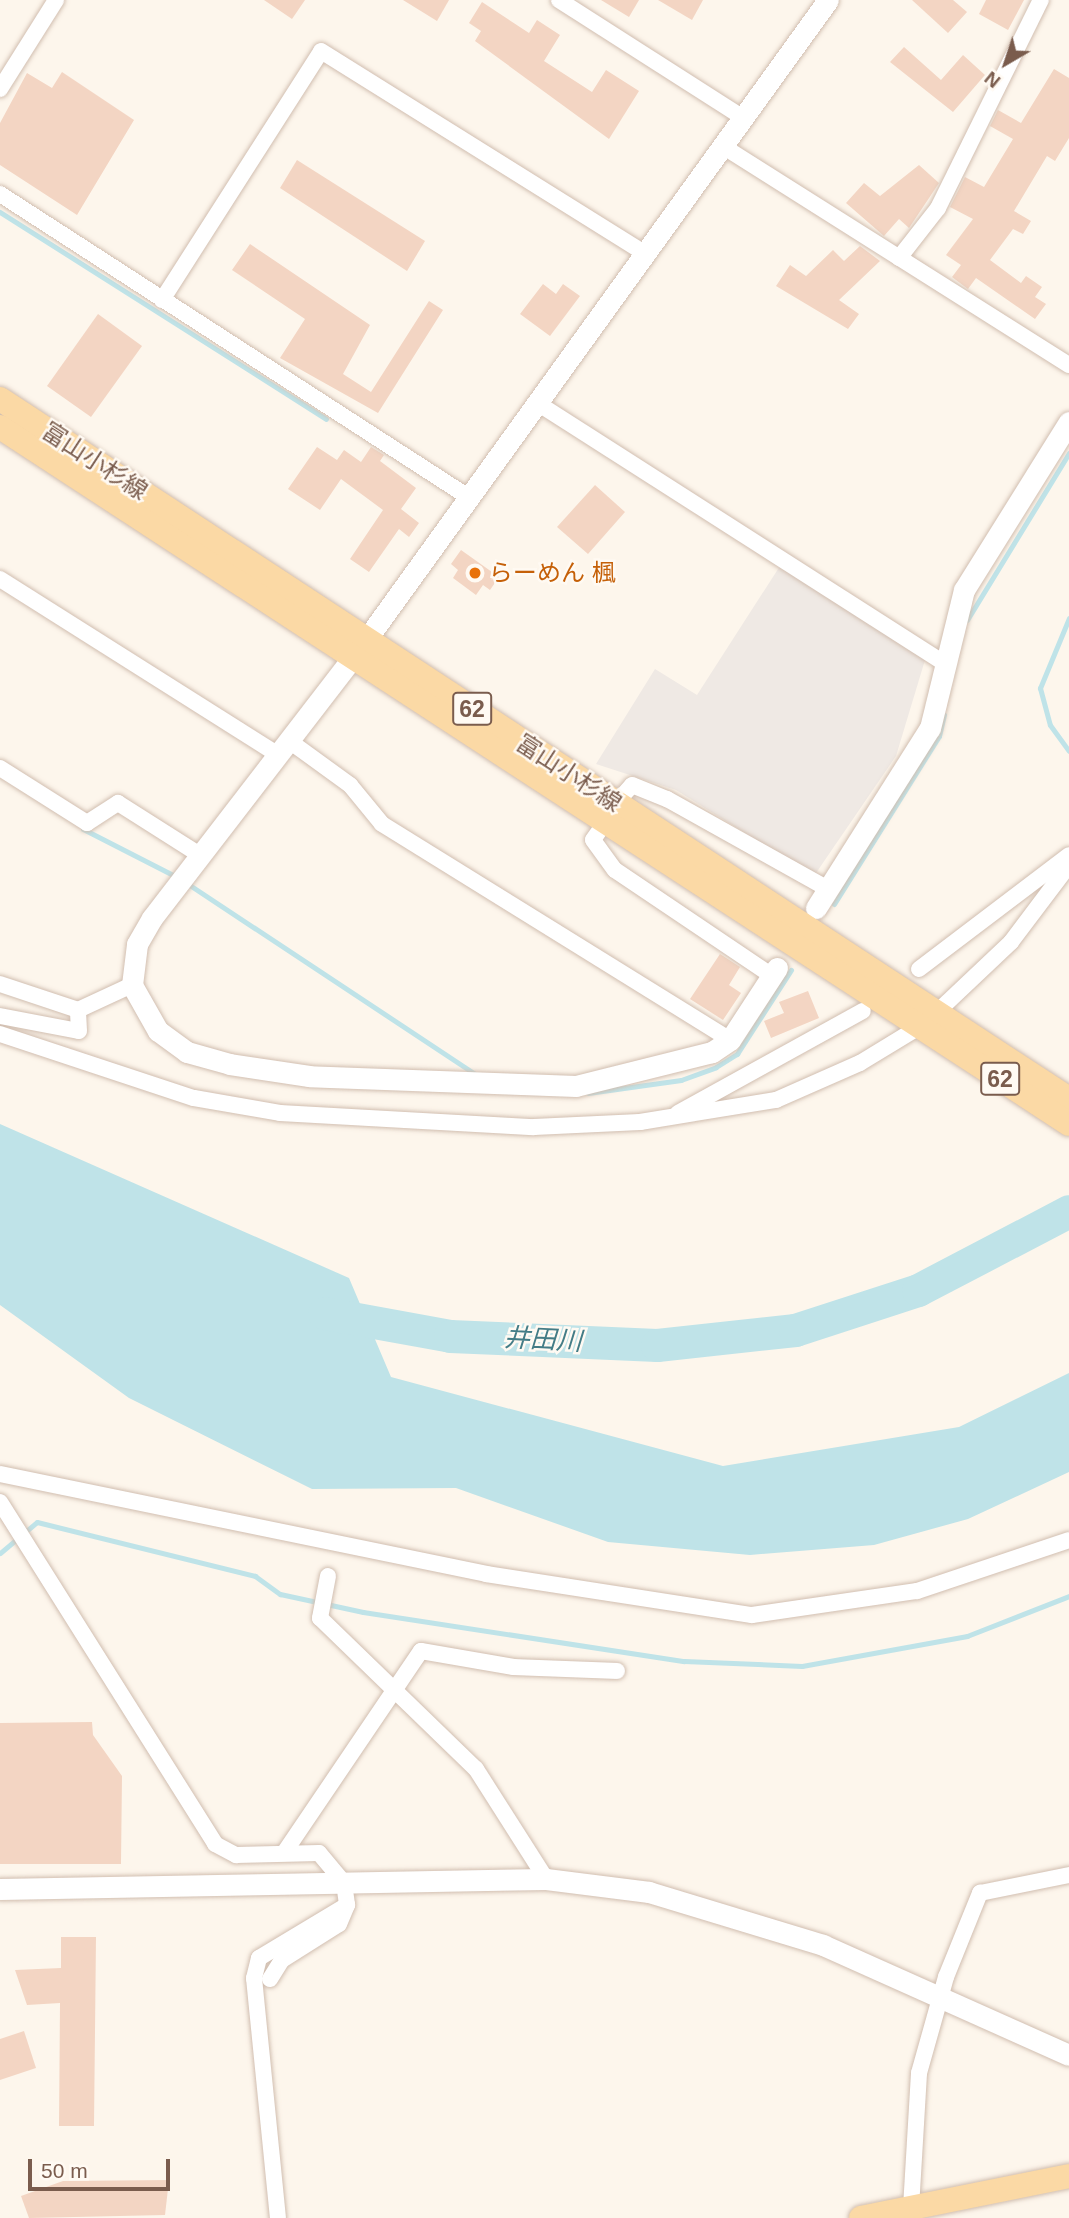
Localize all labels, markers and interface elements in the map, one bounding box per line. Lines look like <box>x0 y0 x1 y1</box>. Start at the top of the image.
north arrow <box>971 28 1041 98</box>
text: N <box>981 67 1004 92</box>
street label: 富山小杉線 <box>37 416 153 506</box>
place label: らーめん 楓 <box>489 559 616 587</box>
marker: らーめん 楓 <box>467 565 483 581</box>
road number: 62 <box>451 690 493 729</box>
street label: 富山小杉線 <box>511 728 627 818</box>
road number: 62 <box>979 1060 1021 1098</box>
water label: 井田川 <box>503 1322 583 1358</box>
scale bar <box>32 2144 173 2188</box>
text: 50 m <box>41 2159 88 2182</box>

